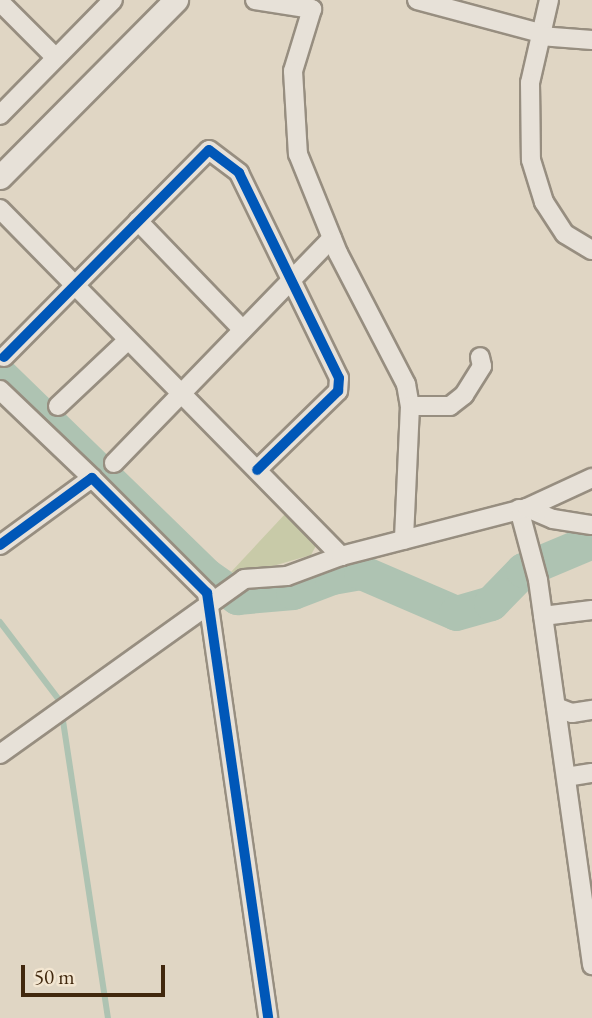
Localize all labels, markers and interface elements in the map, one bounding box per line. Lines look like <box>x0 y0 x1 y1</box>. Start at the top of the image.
scale bar <box>24 951 168 995</box>
text: 50 m <box>34 963 75 990</box>

